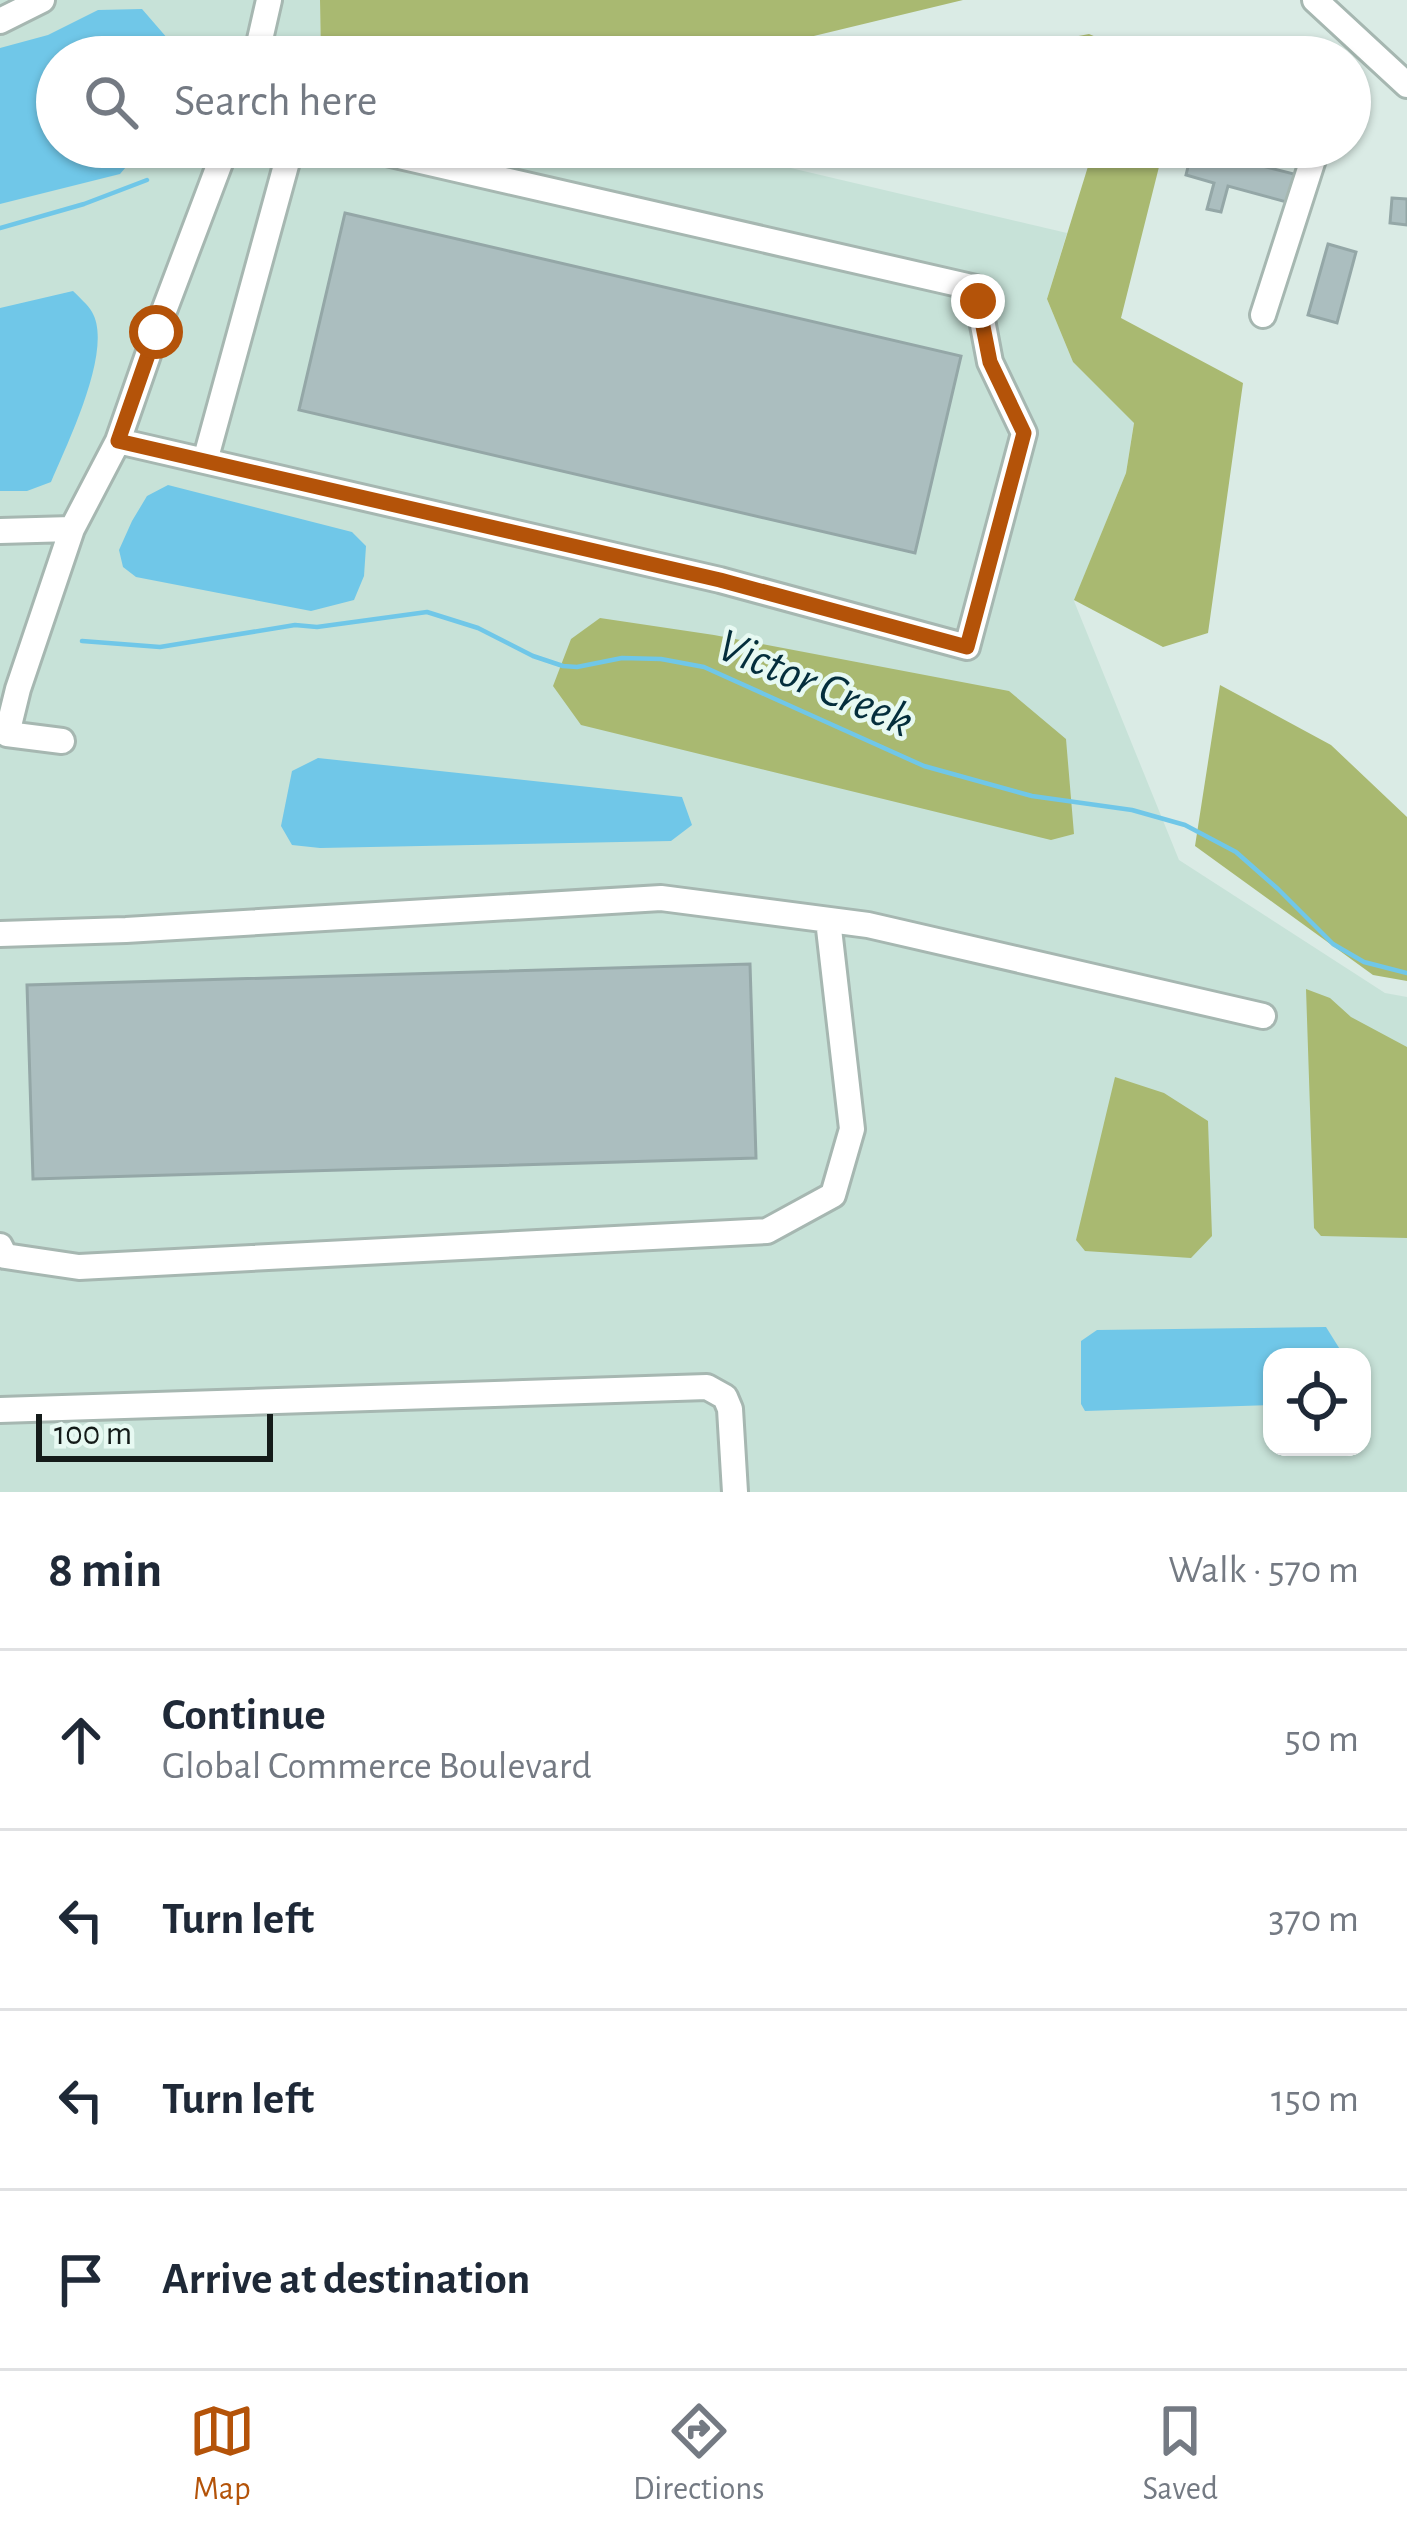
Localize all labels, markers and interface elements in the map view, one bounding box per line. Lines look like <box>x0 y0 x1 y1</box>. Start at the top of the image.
search box <box>36 36 1371 168</box>
icon: search <box>78 69 144 135</box>
text: Search here <box>174 79 377 124</box>
route end <box>951 274 1005 328</box>
route start <box>129 305 183 359</box>
water label: Victor Creek <box>710 621 920 747</box>
map controls <box>1263 1348 1371 1456</box>
button: locate <box>1263 1348 1371 1456</box>
scale bar <box>36 1408 273 1461</box>
text: 100 m <box>54 1418 132 1451</box>
text: 8 min <box>48 1545 162 1596</box>
text: Walk · 570 m <box>1168 1551 1359 1590</box>
text: Continue <box>162 1693 326 1738</box>
icon: ahead <box>48 1707 114 1773</box>
text: 50 m <box>1284 1720 1359 1759</box>
text: Global Commerce Boulevard <box>162 1747 592 1786</box>
icon: left <box>48 1887 114 1953</box>
text: Turn left <box>162 1897 314 1942</box>
text: 370 m <box>1268 1900 1359 1939</box>
icon: left <box>48 2067 114 2133</box>
text: Turn left <box>162 2077 314 2122</box>
text: 150 m <box>1271 2080 1359 2119</box>
icon: arrive <box>48 2247 114 2313</box>
text: Arrive at destination <box>162 2257 530 2302</box>
tab: Map <box>189 2398 255 2510</box>
tab: Directions <box>633 2398 764 2510</box>
tab: Saved <box>1142 2398 1218 2510</box>

